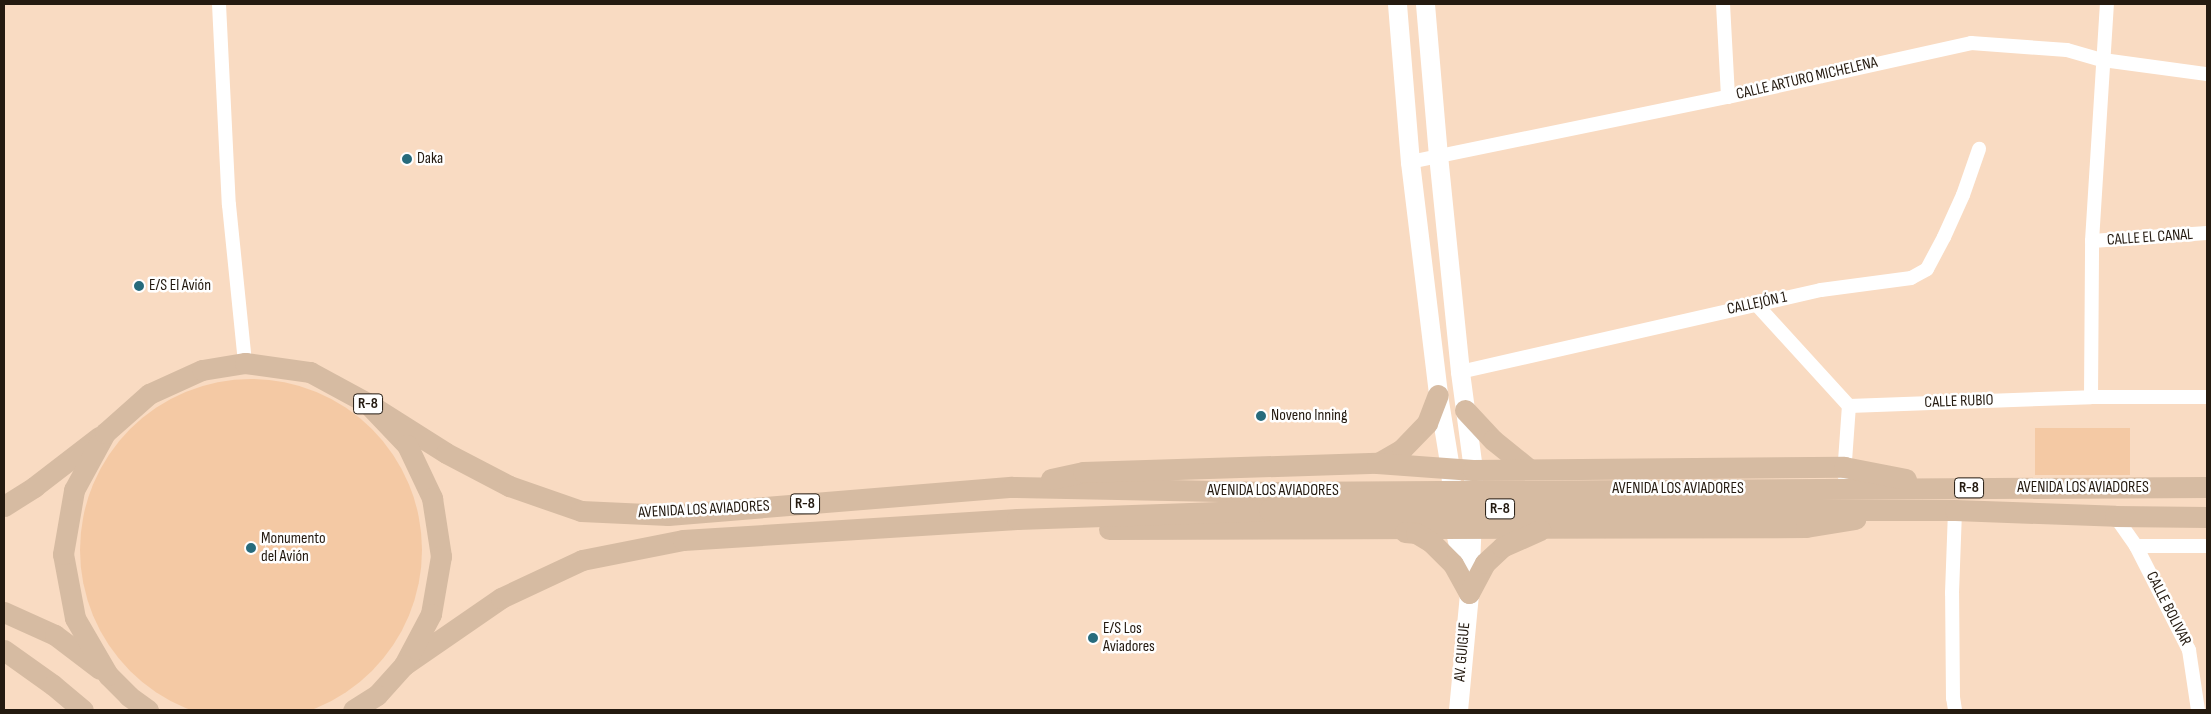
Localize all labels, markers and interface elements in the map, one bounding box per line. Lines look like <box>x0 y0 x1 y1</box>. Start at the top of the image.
street label: CALLE ARTURO MICHELENA <box>1734 53 1880 105</box>
place label: Daka <box>417 149 443 169</box>
marker: Daka <box>401 153 413 165</box>
street label: CALLE EL CANAL <box>2106 225 2194 251</box>
place label: E/S El Avión <box>149 276 211 296</box>
marker: E/S El Avión <box>133 280 145 292</box>
street label: CALLEJÓN 1 <box>1725 288 1789 320</box>
street label: CALLE RUBIO <box>1924 391 1994 413</box>
road number: R-8 <box>353 392 383 416</box>
place label: Noveno Inning <box>1271 406 1347 426</box>
marker: Noveno Inning <box>1255 410 1267 422</box>
road number: R-8 <box>1954 476 1984 500</box>
street label: AVENIDA LOS AVIADORES <box>2017 478 2149 498</box>
street label: AVENIDA LOS AVIADORES <box>1612 479 1744 499</box>
street label: AVENIDA LOS AVIADORES <box>1207 481 1339 501</box>
road number: R-8 <box>790 492 820 516</box>
road number: R-8 <box>1485 496 1515 522</box>
street label: AVENIDA LOS AVIADORES <box>638 497 770 523</box>
place label: Monumento del Avión <box>261 529 326 567</box>
marker: Monumento del Avión <box>245 542 257 554</box>
street label: CALLE BOLIVAR <box>2141 569 2195 649</box>
place label: E/S Los Aviadores <box>1103 619 1155 657</box>
street label: AV. GUIGUE <box>1451 621 1475 683</box>
marker: E/S Los Aviadores <box>1087 632 1099 644</box>

